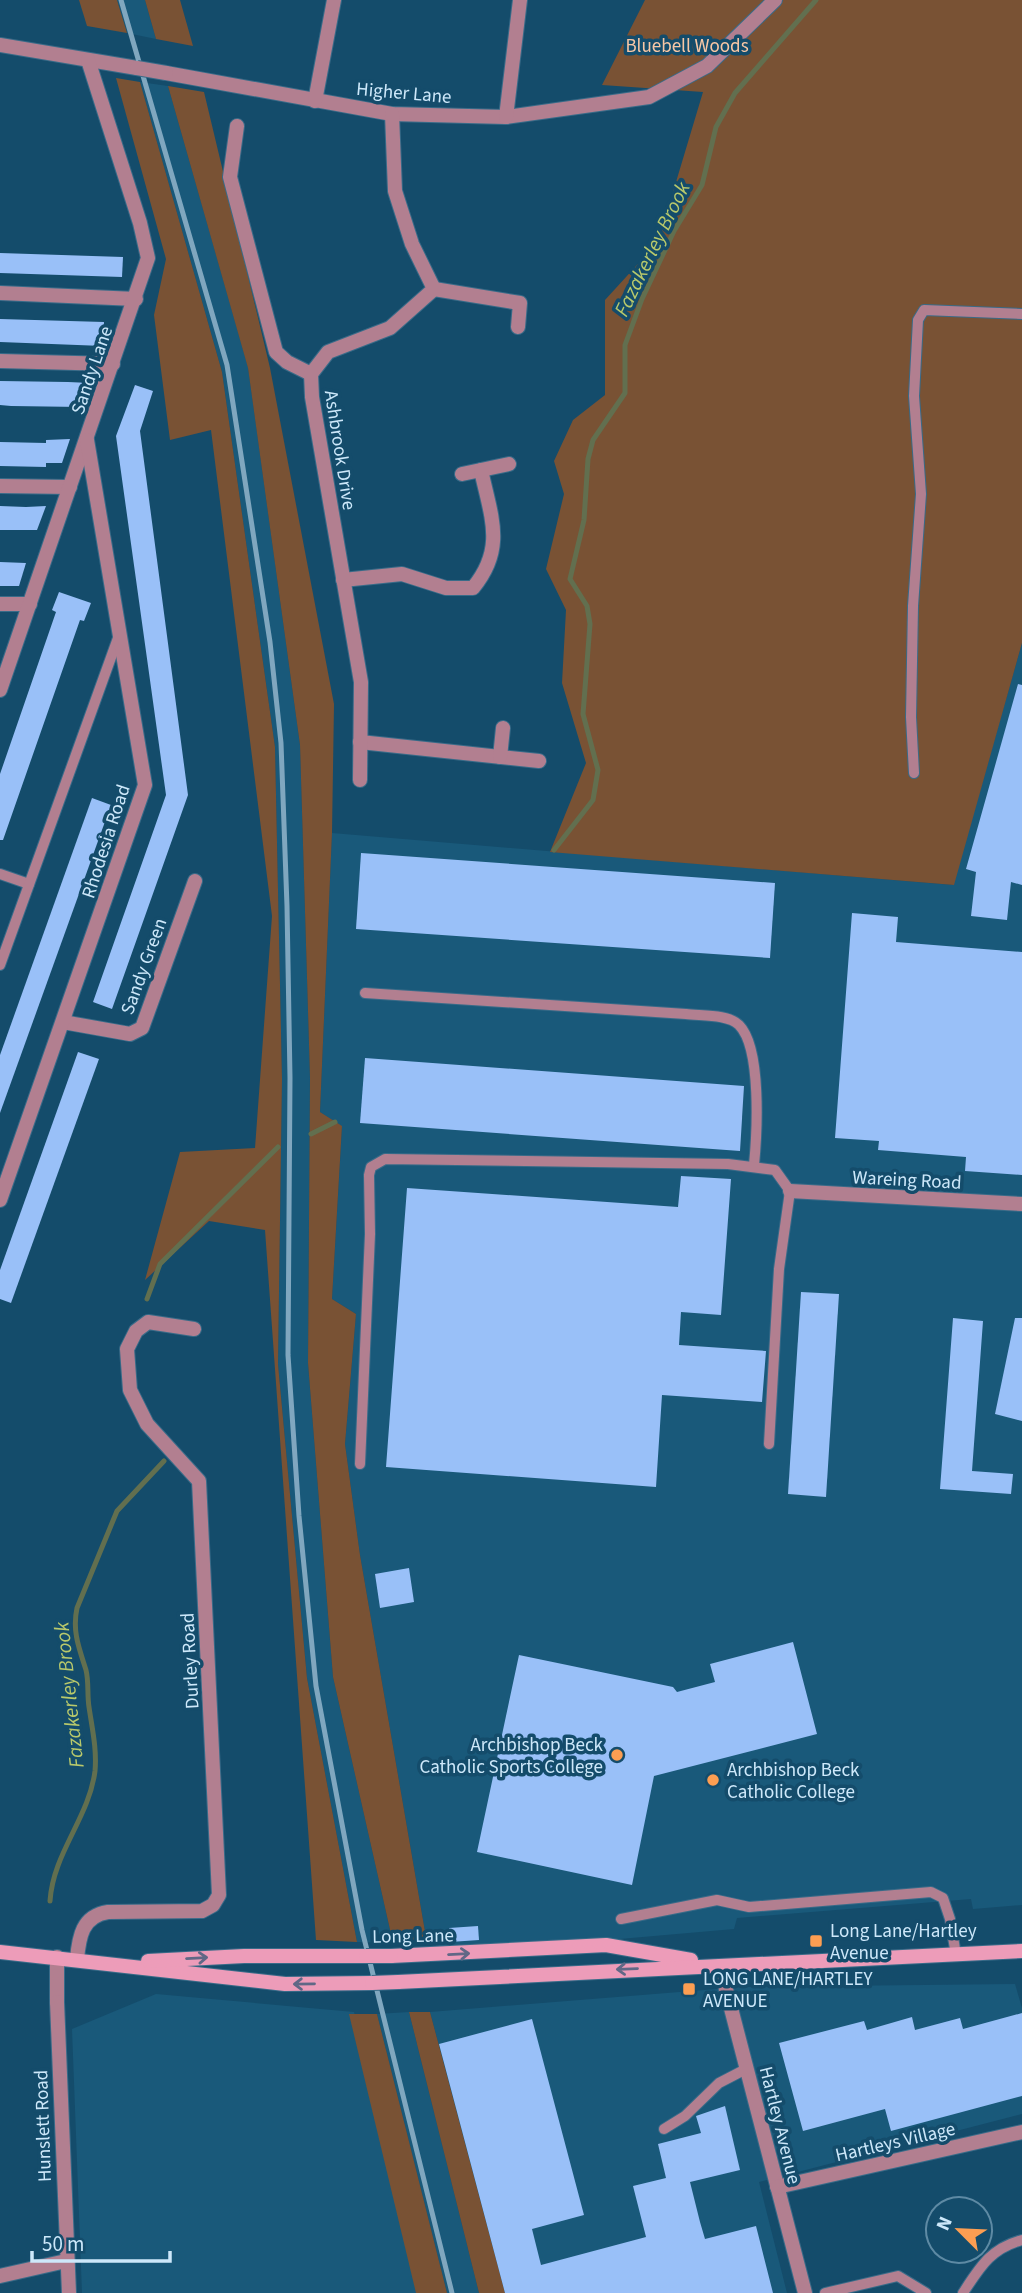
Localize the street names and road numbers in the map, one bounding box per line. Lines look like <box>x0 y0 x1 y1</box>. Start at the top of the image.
street label: Higher Lane <box>355 76 453 111</box>
street label: Sandy Lane <box>65 323 120 418</box>
street label: Ashbrook Drive <box>317 388 362 512</box>
street label: Rhodesia Road <box>75 781 138 902</box>
street label: Sandy Green <box>115 915 174 1018</box>
street label: Wareing Road <box>852 1164 962 1197</box>
street label: Durley Road <box>174 1612 207 1710</box>
street label: Long Lane <box>372 1922 454 1951</box>
street label: Hartley Avenue <box>752 2064 807 2187</box>
street label: Hunslett Road <box>28 2069 59 2182</box>
street label: Hartleys Village <box>833 2116 958 2169</box>

